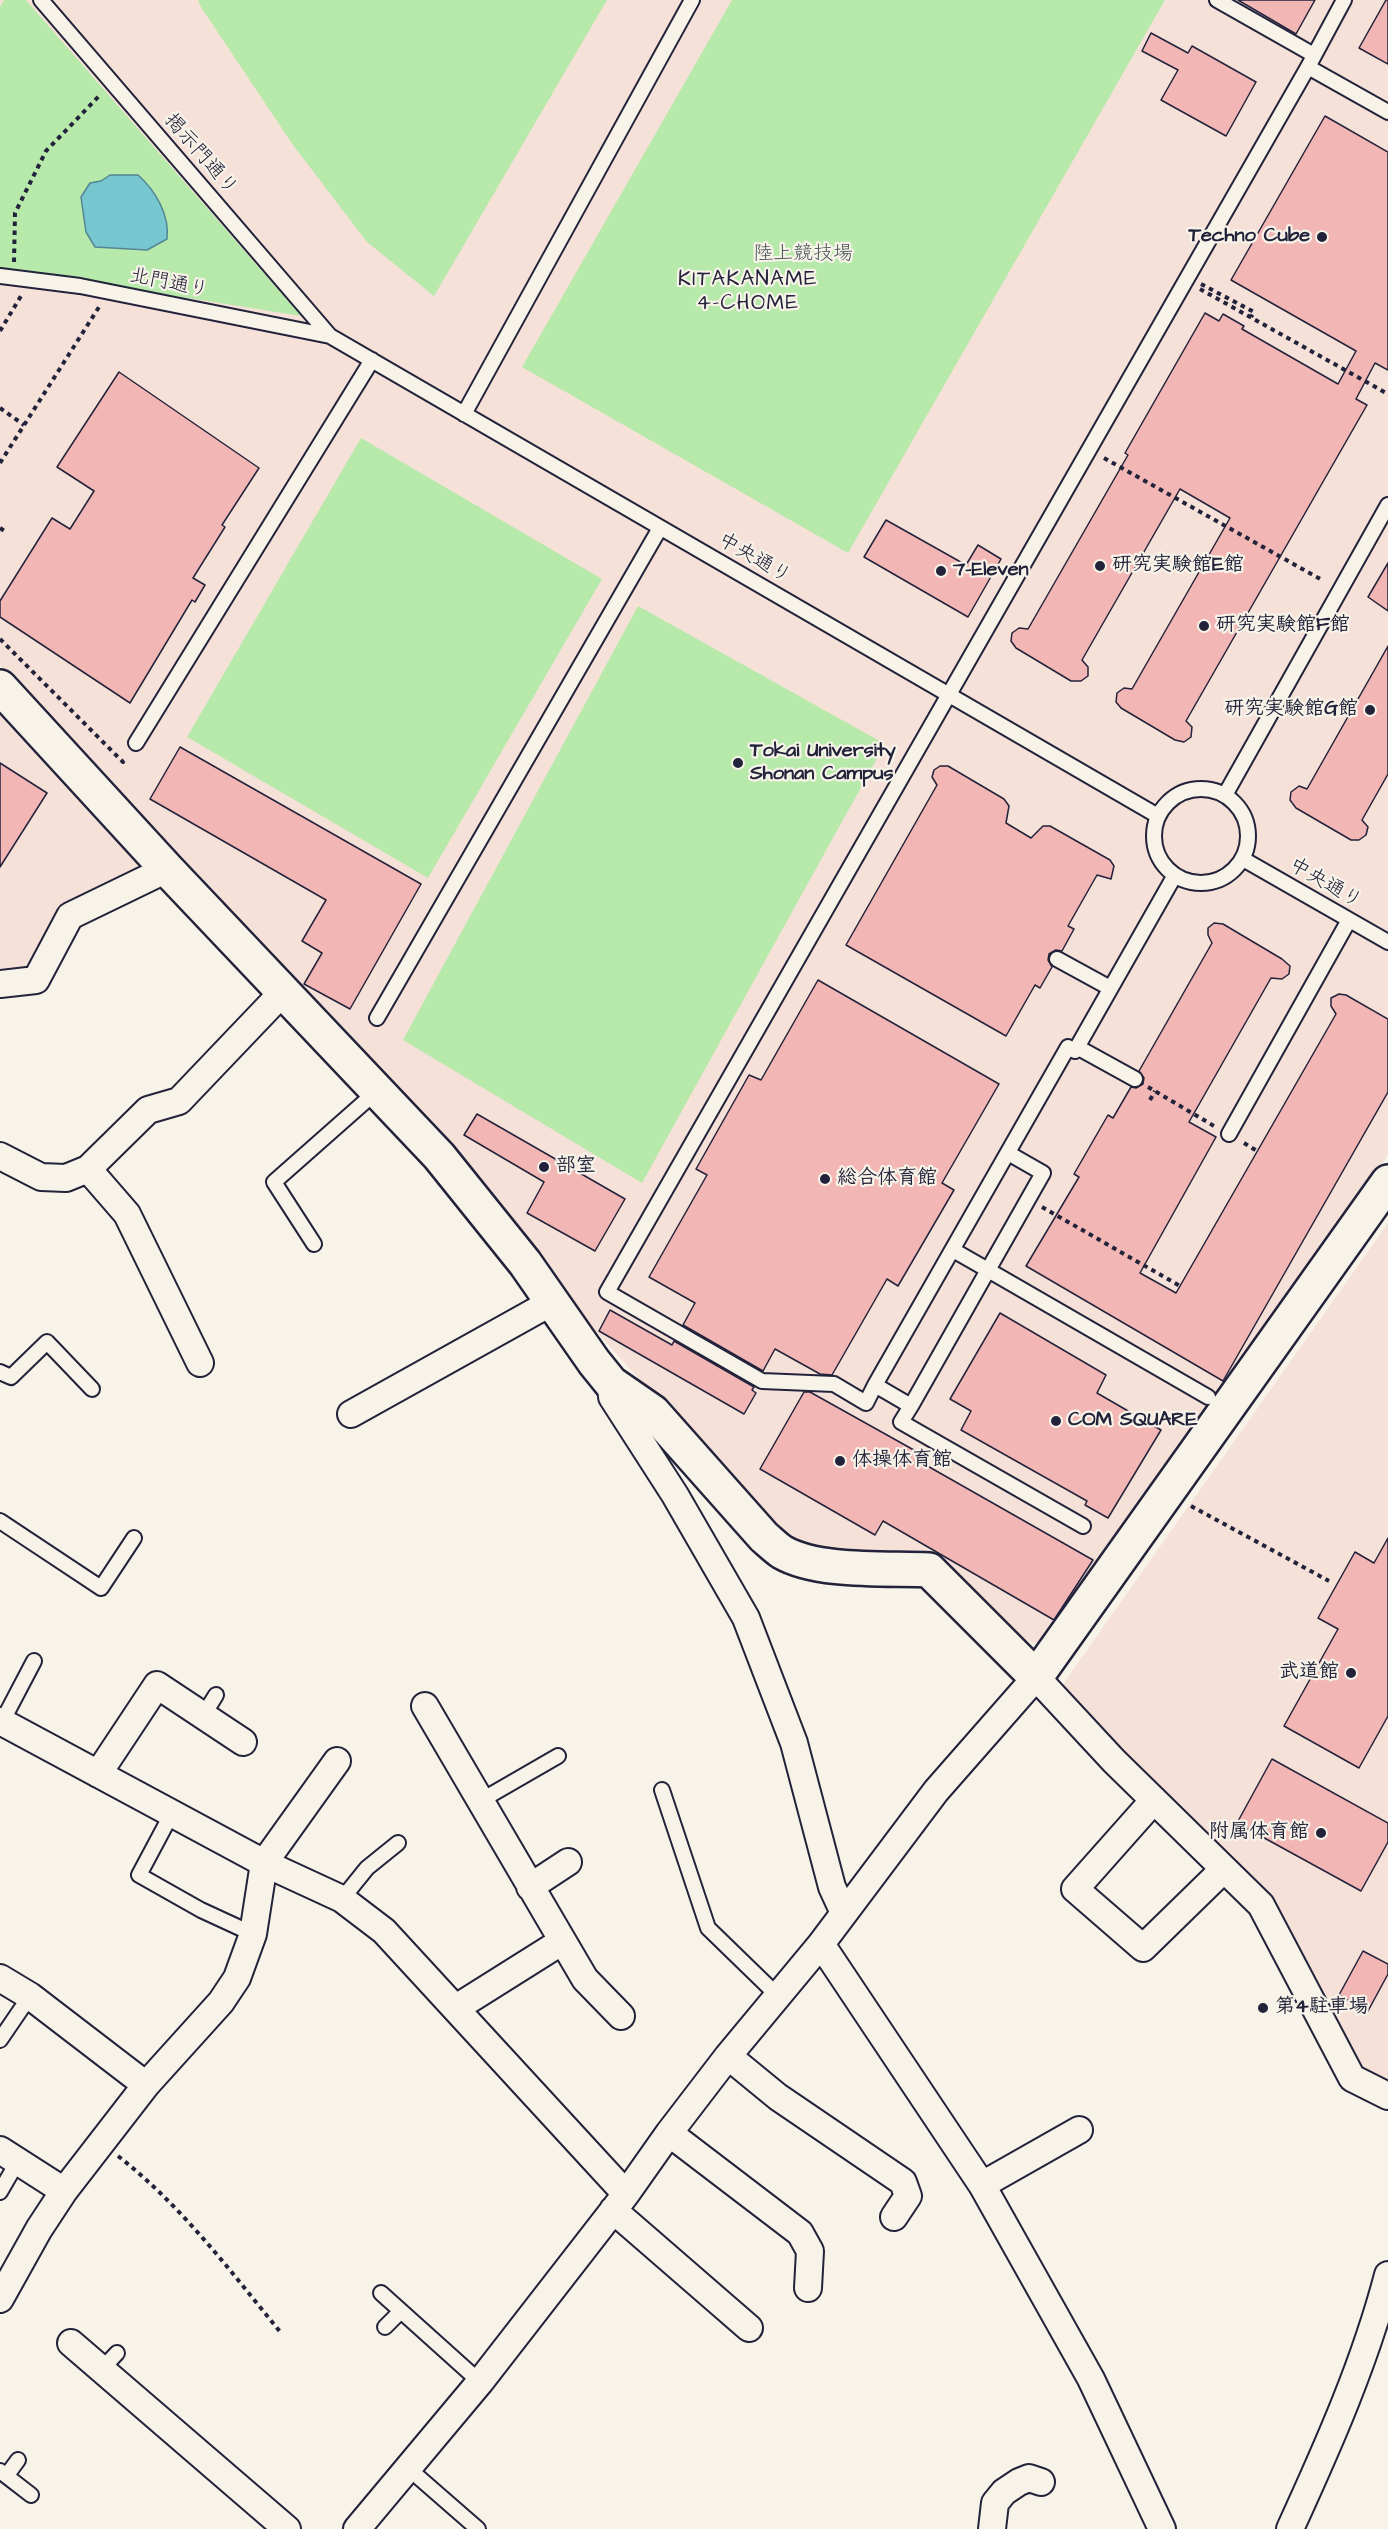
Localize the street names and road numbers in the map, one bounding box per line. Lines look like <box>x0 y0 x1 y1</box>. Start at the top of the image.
street label: 掲示門通り <box>158 109 242 201</box>
street label: 北門通り <box>127 265 211 303</box>
street label: 中央通り <box>713 529 795 589</box>
street label: 中央通り <box>1284 854 1366 914</box>

